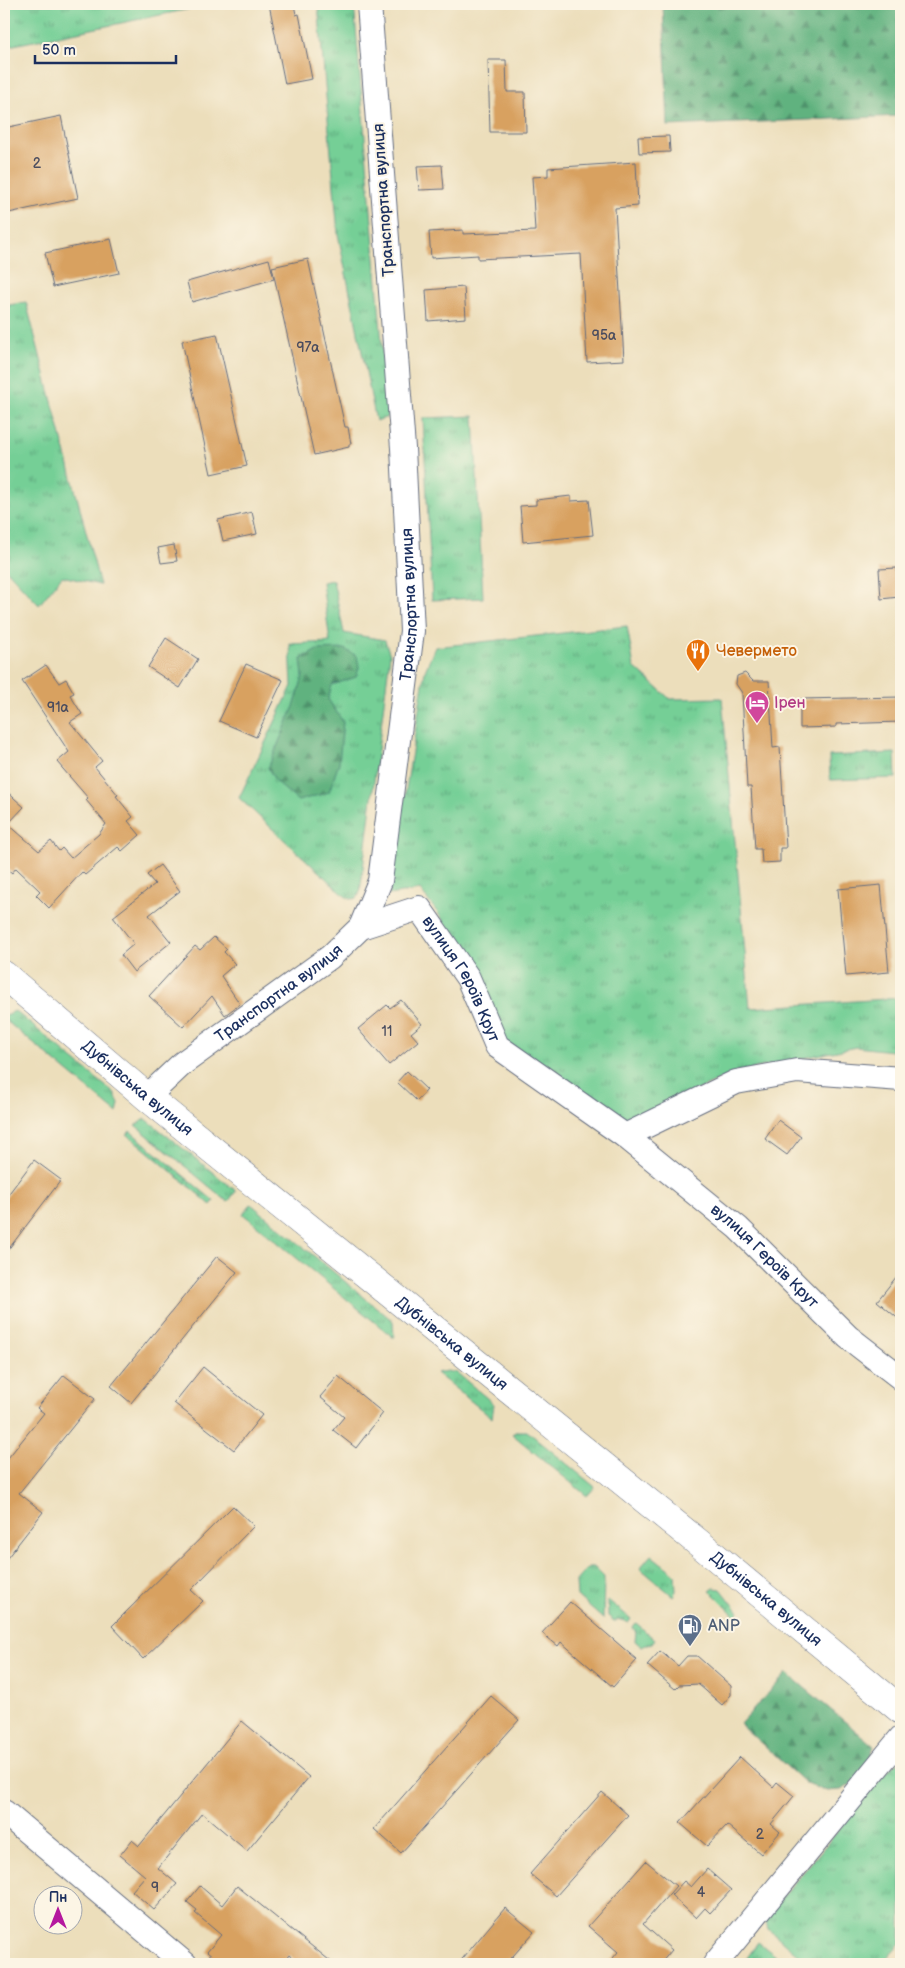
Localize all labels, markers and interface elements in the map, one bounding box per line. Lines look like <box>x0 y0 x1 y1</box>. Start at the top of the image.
scale bar <box>35 32 176 64</box>
text: 50 m <box>42 41 76 60</box>
street label: Транспортна вулиця <box>369 123 399 277</box>
house number: 2 <box>33 155 42 172</box>
house number: 95а <box>592 327 617 344</box>
house number: 97а <box>296 339 320 356</box>
street label: Транспортна вулиця <box>396 527 422 682</box>
restaurant icon: Чевермето <box>685 638 711 672</box>
place label: Чевермето <box>716 642 797 661</box>
hotel icon: Ірен <box>744 690 770 724</box>
place label: Ірен <box>774 694 806 713</box>
house number: 91а <box>47 699 70 716</box>
street label: вулиця Героїв Крут <box>418 912 504 1045</box>
street label: Транспортна вулиця <box>211 940 347 1046</box>
house number: 11 <box>382 1023 392 1040</box>
street label: Дубнівська вулиця <box>78 1036 197 1140</box>
street label: вулиця Героїв Крут <box>707 1200 823 1312</box>
street label: Дубнівська вулиця <box>392 1292 512 1395</box>
street label: Дубнівська вулиця <box>707 1547 826 1650</box>
fuel station icon: ANP <box>677 1613 703 1647</box>
place label: ANP <box>708 1617 740 1636</box>
house number: 2 <box>756 1826 765 1843</box>
house number: 9 <box>151 1879 159 1896</box>
house number: 4 <box>697 1884 706 1901</box>
north arrow <box>32 1886 82 1936</box>
text: Пн <box>49 1889 67 1906</box>

